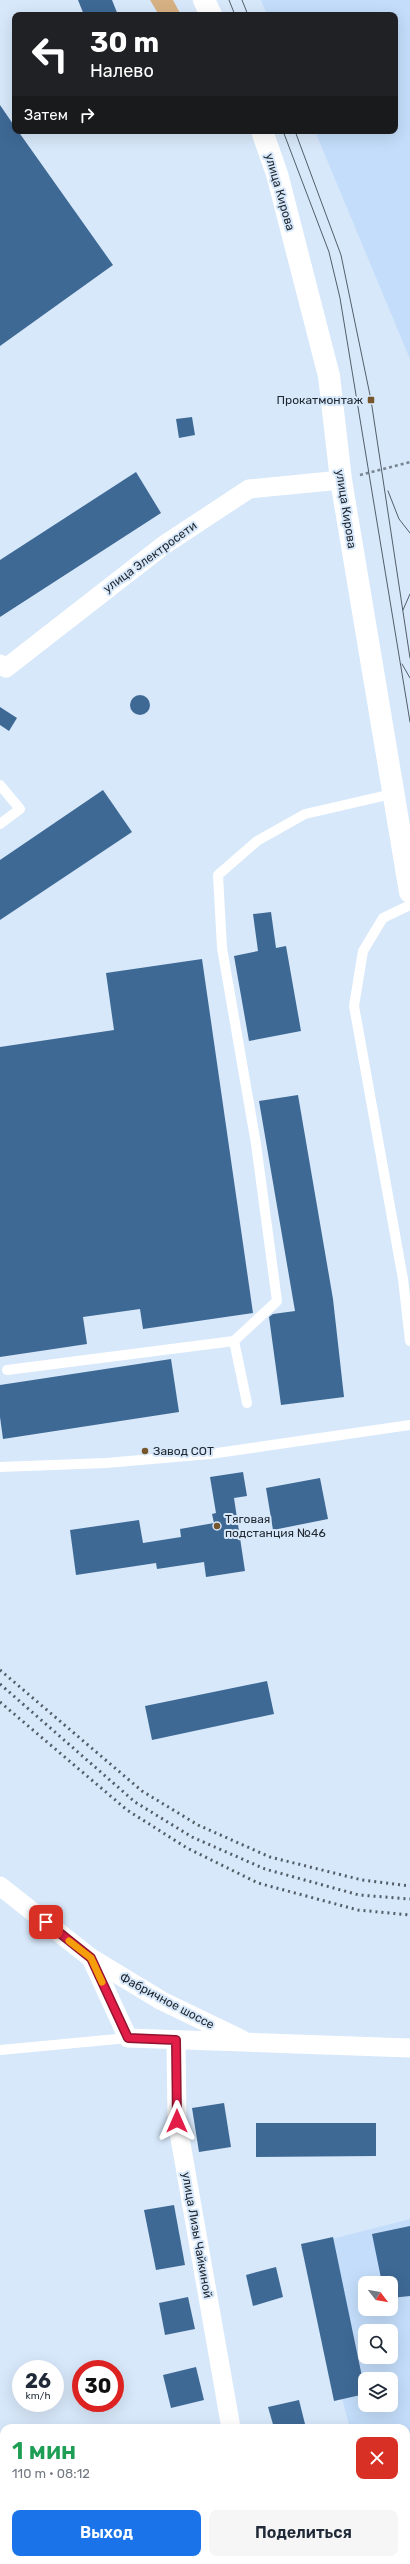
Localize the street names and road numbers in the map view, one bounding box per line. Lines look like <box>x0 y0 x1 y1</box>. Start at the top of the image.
street label: улица Кирова <box>262 152 298 232</box>
street label: улица Кирова <box>333 468 359 550</box>
street label: улица Электросети <box>101 518 199 596</box>
street label: Фабричное шоссе <box>117 1970 217 2032</box>
street label: улица Лизы Чайкиной <box>179 2171 215 2299</box>

